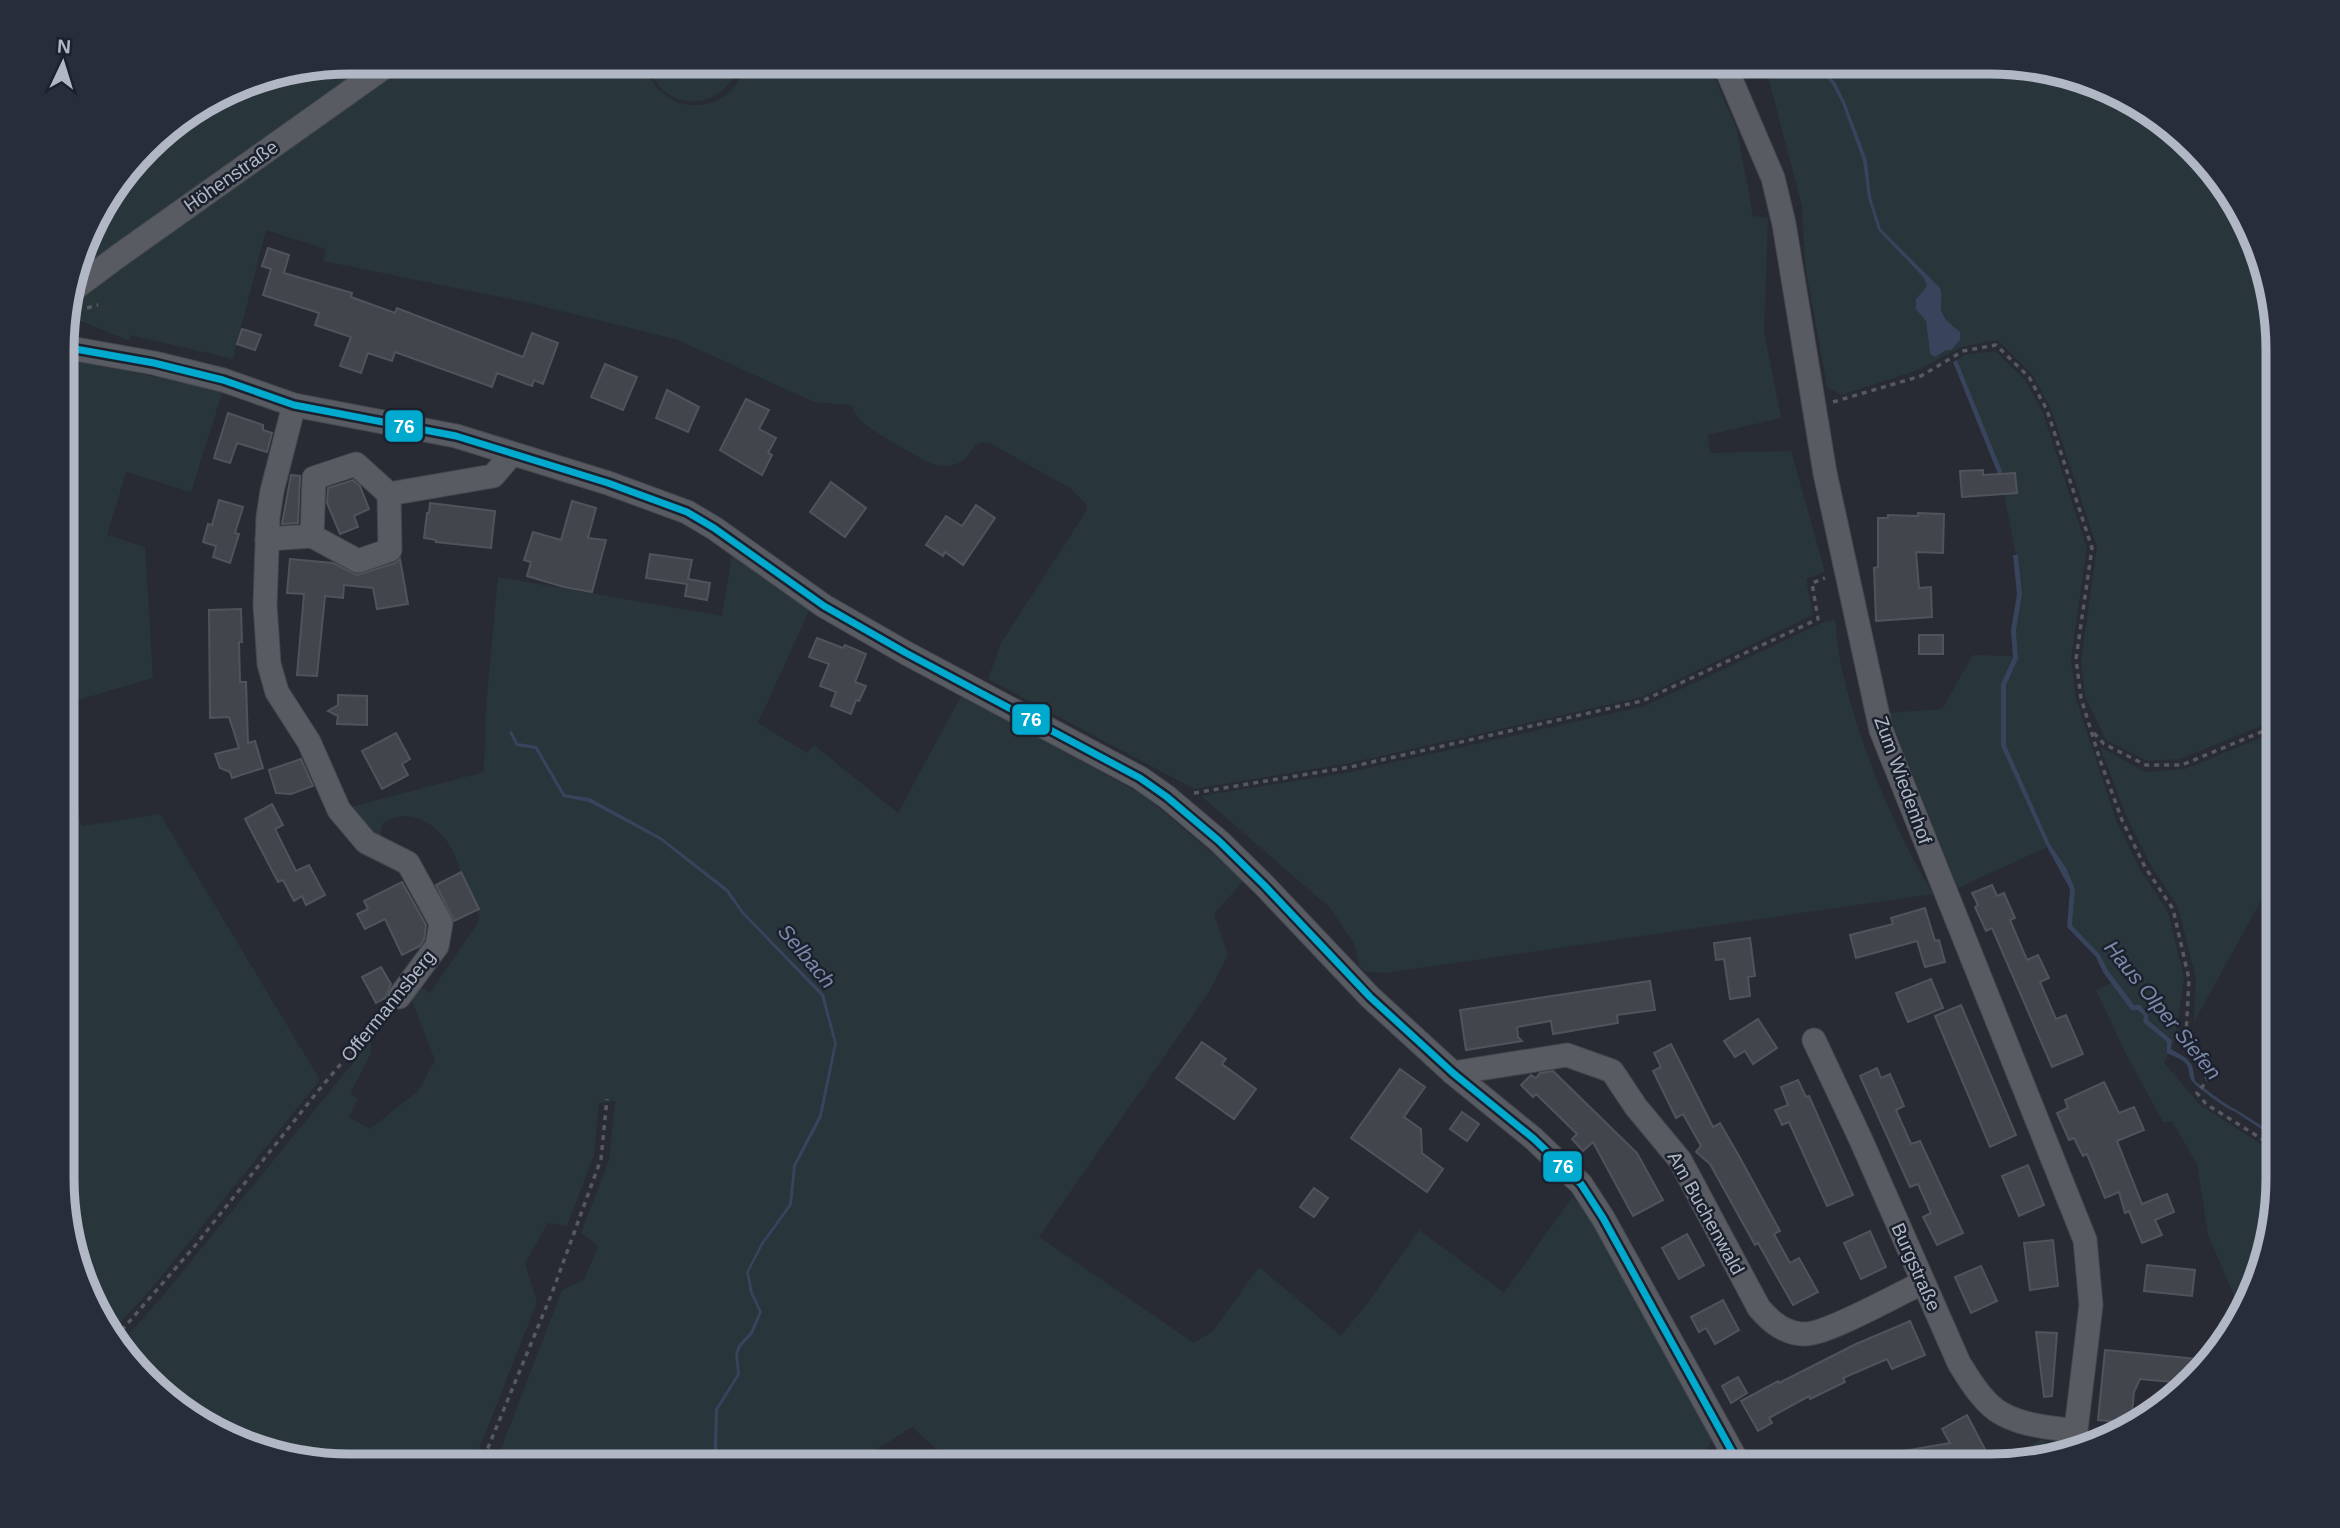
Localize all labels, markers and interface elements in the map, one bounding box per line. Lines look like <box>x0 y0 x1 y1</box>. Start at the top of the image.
north arrow <box>28 28 98 98</box>
text: N <box>57 36 72 57</box>
street label: Höhenstraße <box>180 136 282 216</box>
line badge: 76 <box>384 409 424 443</box>
text: 76 <box>393 416 415 437</box>
line badge: 76 <box>1011 703 1051 736</box>
text: 76 <box>1020 709 1042 730</box>
street label: Zum Wiedenhof <box>1870 713 1936 847</box>
water label: Selbach <box>774 920 840 992</box>
water label: Haus Olper Siefen <box>2100 936 2226 1084</box>
street label: Offermannsberg <box>337 946 439 1066</box>
street label: Am Buchenwald <box>1664 1148 1748 1278</box>
line badge: 76 <box>1542 1150 1583 1183</box>
text: 76 <box>1552 1156 1574 1177</box>
street label: Burgstraße <box>1887 1220 1945 1314</box>

